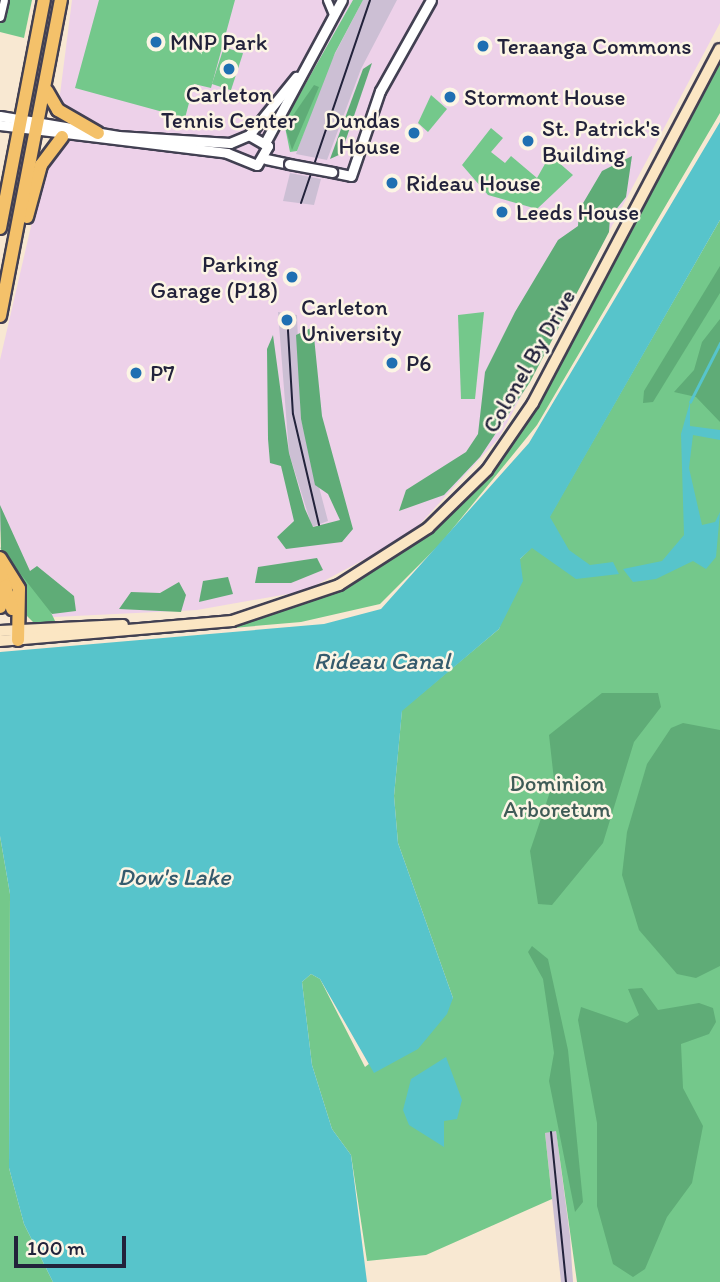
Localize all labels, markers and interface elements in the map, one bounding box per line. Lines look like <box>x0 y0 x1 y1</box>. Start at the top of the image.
place label: MNP Park <box>170 28 267 56</box>
place label: Teraanga Commons <box>497 32 692 60</box>
marker: MNP Park <box>148 34 164 50</box>
marker: Teraanga Commons <box>475 38 491 54</box>
marker: Carleton Tennis Center <box>221 61 237 77</box>
place label: Carleton Tennis Center <box>161 80 297 134</box>
place label: Stormont House <box>464 83 625 111</box>
marker: Stormont House <box>442 89 458 105</box>
place label: Dundas House <box>325 106 400 160</box>
place label: St. Patrick's Building <box>542 114 659 168</box>
marker: Dundas House <box>406 125 422 141</box>
marker: St. Patrick's Building <box>520 133 536 149</box>
place label: Rideau House <box>406 169 541 197</box>
marker: Rideau House <box>384 175 400 191</box>
place label: Leeds House <box>516 198 639 226</box>
marker: Leeds House <box>494 204 510 220</box>
place label: Parking Garage (P18) <box>150 250 278 304</box>
marker: Parking Garage (P18) <box>284 269 300 285</box>
street label: Colonel By Drive <box>476 284 582 438</box>
place label: Carleton University <box>301 293 401 347</box>
marker: Carleton University <box>279 312 295 328</box>
place label: P6 <box>406 349 431 377</box>
marker: P6 <box>384 355 400 371</box>
place label: P7 <box>150 359 175 387</box>
marker: P7 <box>128 365 144 381</box>
water label: Rideau Canal <box>314 647 450 675</box>
park label: Dominion Arboretum <box>503 769 611 823</box>
water label: Dow's Lake <box>117 863 231 891</box>
scale bar <box>18 1222 130 1266</box>
text: 100 m <box>27 1235 85 1260</box>

